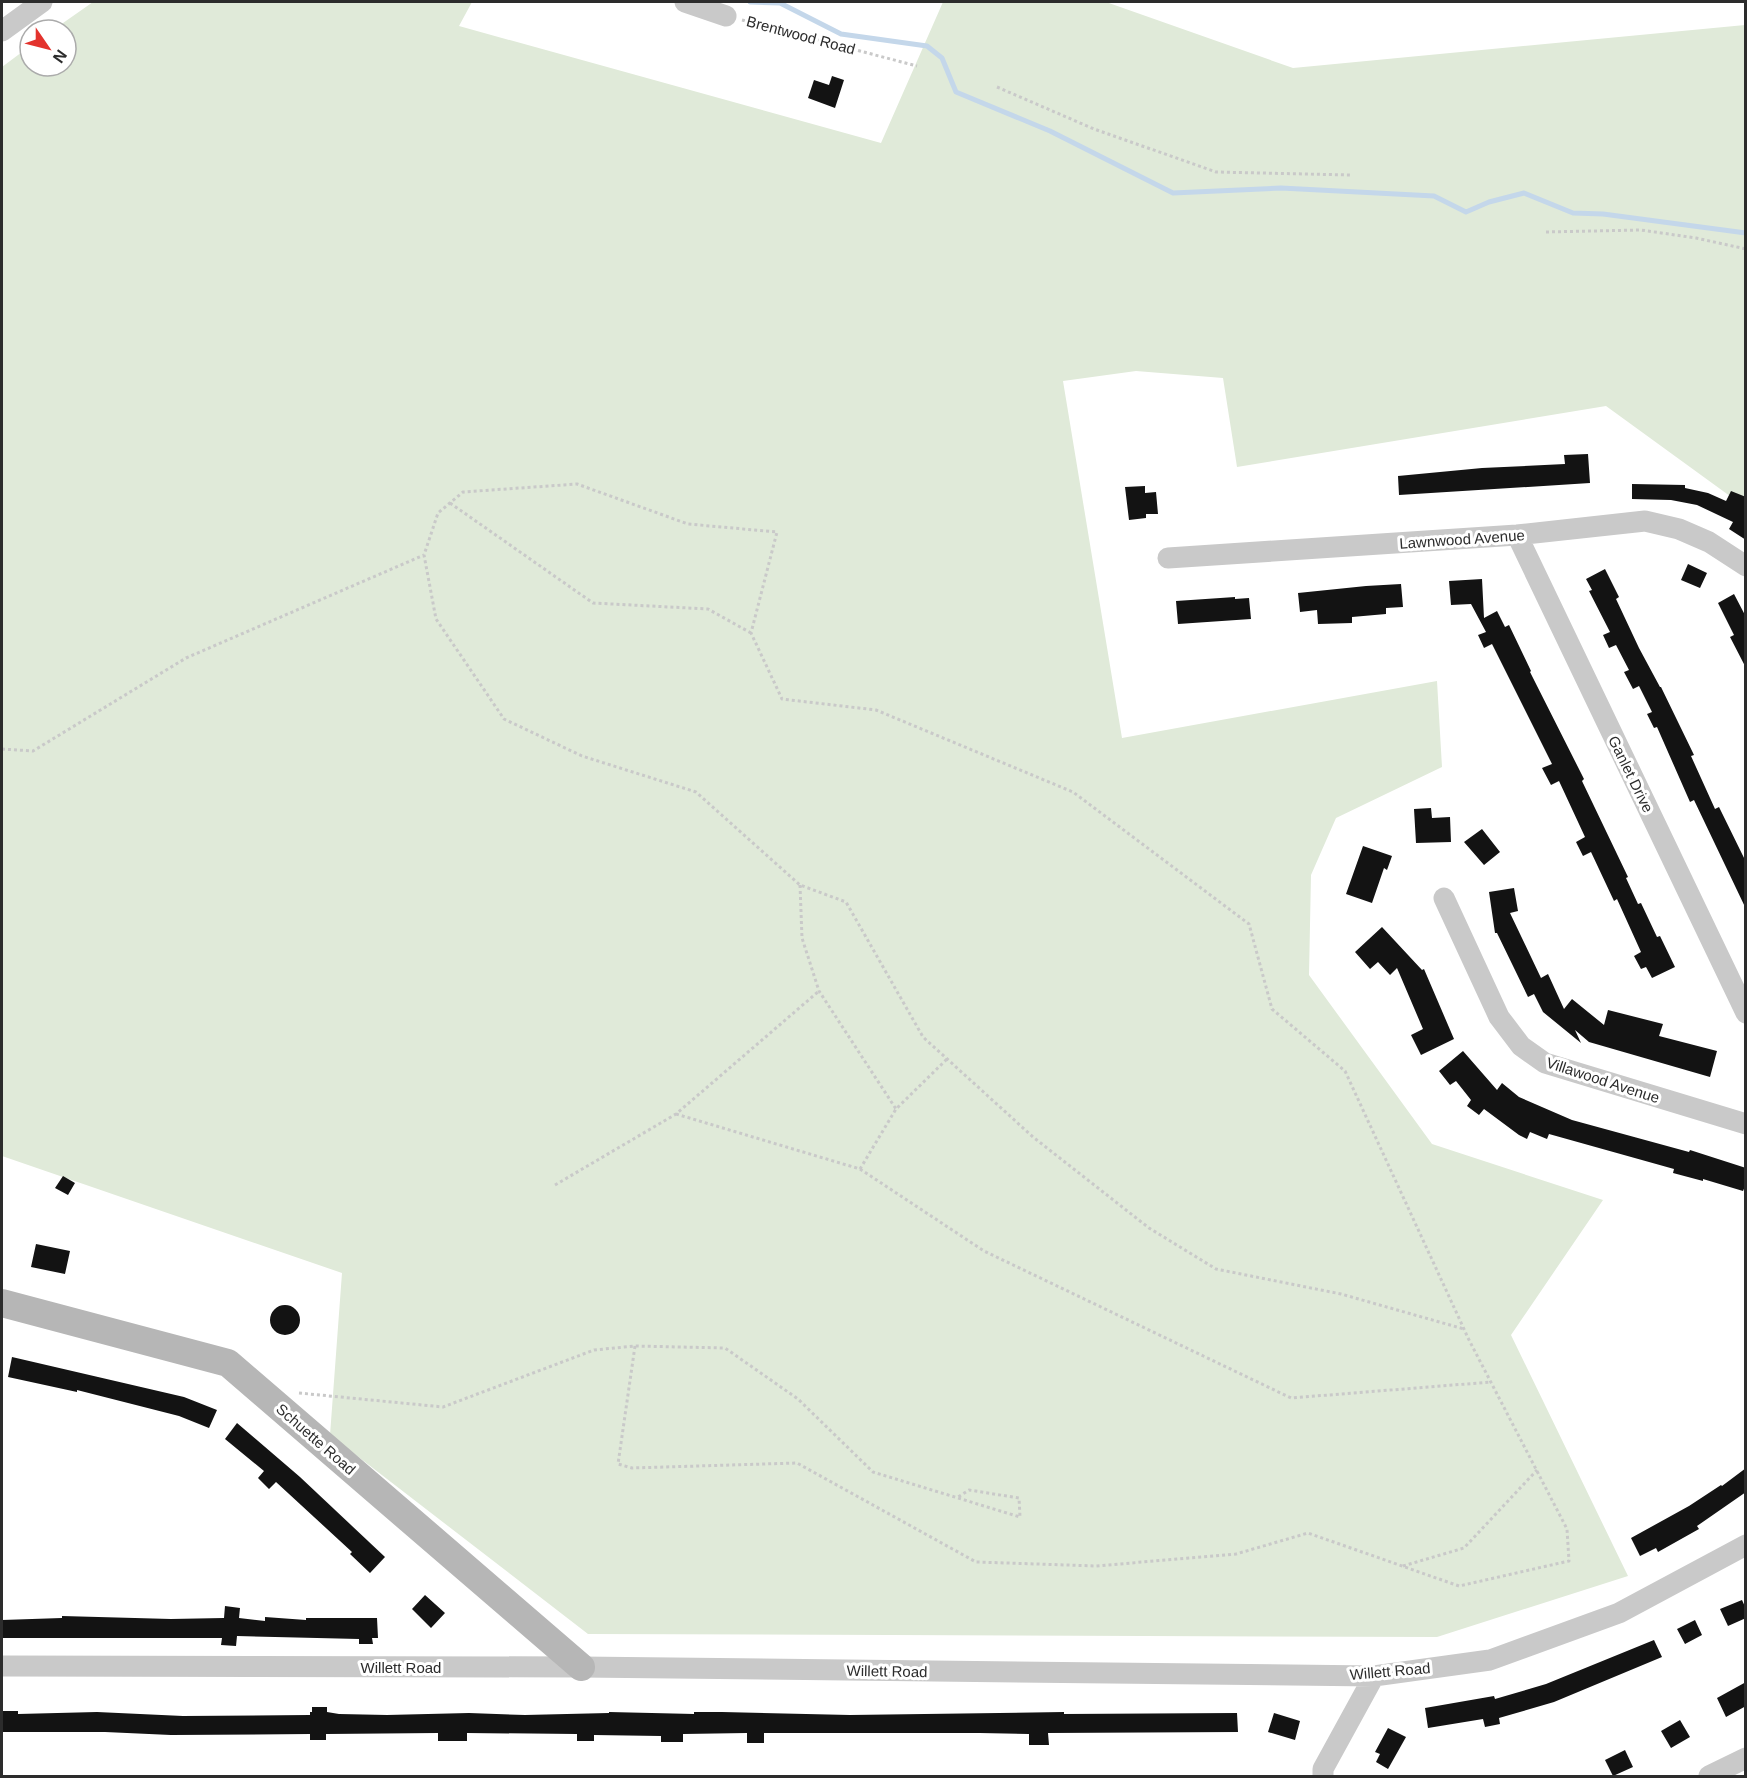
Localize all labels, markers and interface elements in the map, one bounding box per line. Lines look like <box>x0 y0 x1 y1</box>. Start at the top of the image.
street label: Brentwood Road <box>745 12 857 58</box>
north arrow <box>18 18 78 78</box>
text: N <box>50 47 70 66</box>
street label: Lawnwood Avenue <box>1399 526 1525 552</box>
street label: Ganlet Drive <box>1605 733 1657 815</box>
street label: Villawood Avenue <box>1544 1054 1662 1106</box>
street label: Schuette Road <box>273 1400 359 1478</box>
street label: Willett Road <box>361 1659 441 1676</box>
street label: Willett Road <box>1349 1659 1431 1683</box>
street label: Willett Road <box>846 1662 928 1680</box>

